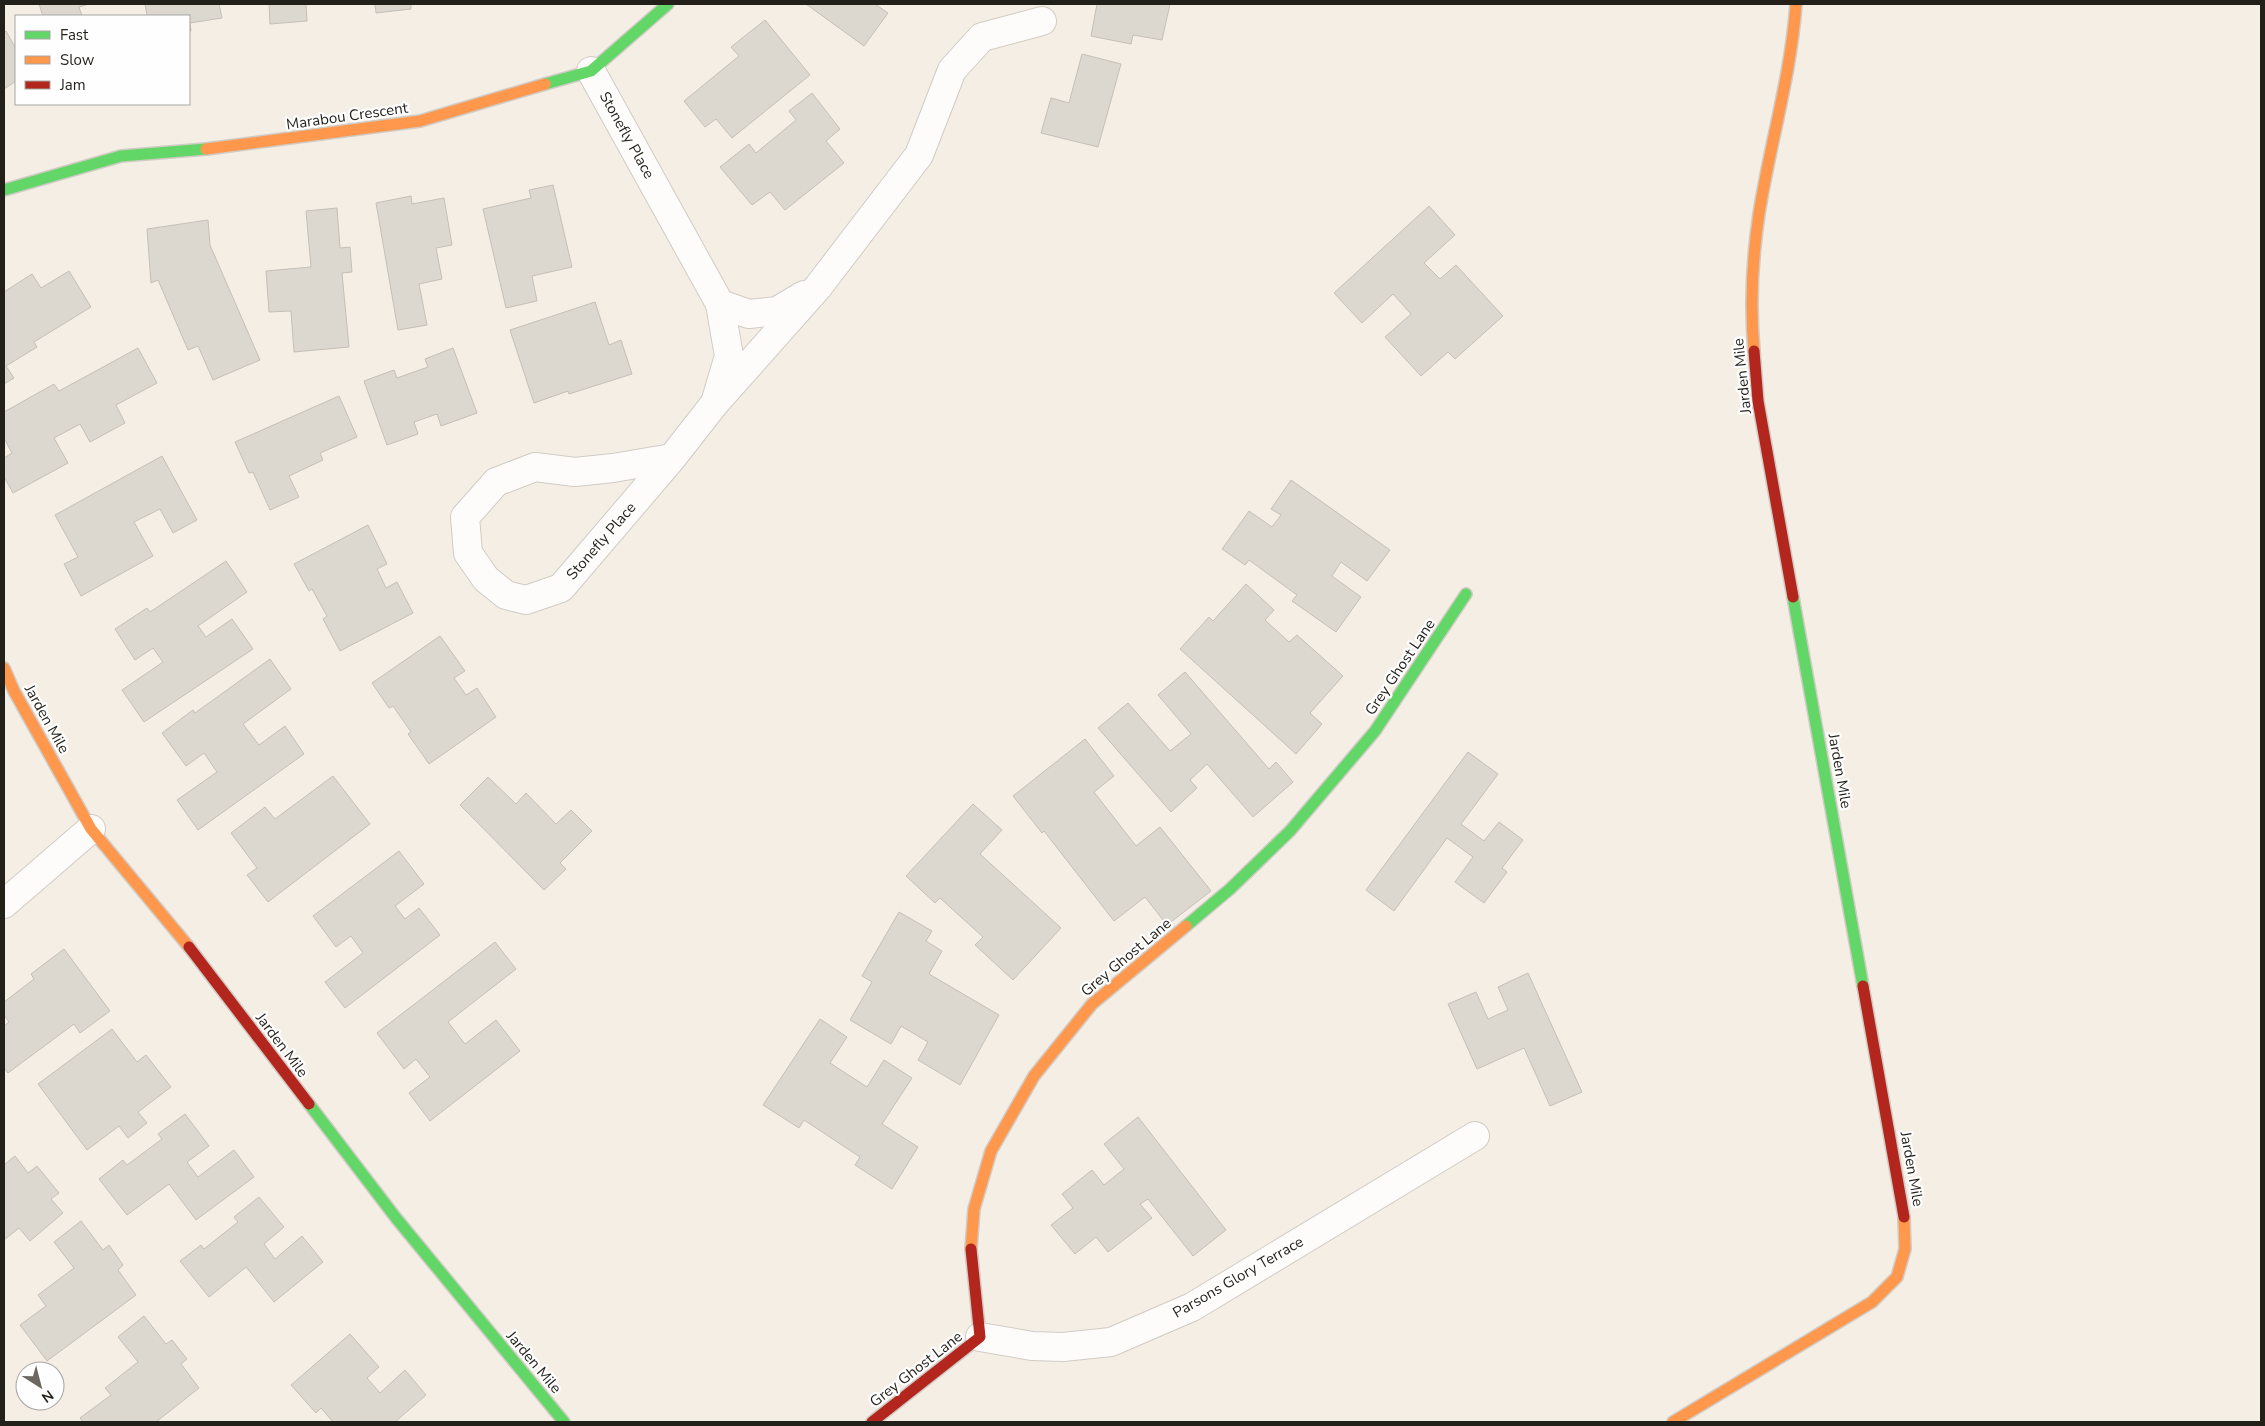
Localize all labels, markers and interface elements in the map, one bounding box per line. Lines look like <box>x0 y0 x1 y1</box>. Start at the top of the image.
legend <box>15 15 190 105</box>
text: Fast <box>60 25 89 45</box>
text: Slow <box>60 50 95 70</box>
text: Jam <box>59 75 86 95</box>
street label: Stonefly Place <box>595 88 659 182</box>
street label: Marabou Crescent <box>285 97 410 134</box>
street label: Jarden Mile <box>1728 337 1756 416</box>
street label: Stonefly Place <box>562 498 640 584</box>
street label: Grey Ghost Lane <box>1360 615 1440 719</box>
street label: Jarden Mile <box>19 680 74 757</box>
street label: Jarden Mile <box>1823 731 1856 810</box>
street label: Grey Ghost Lane <box>1077 913 1175 1001</box>
street label: Jarden Mile <box>251 1008 313 1081</box>
street label: Jarden Mile <box>1895 1129 1928 1208</box>
street label: Parsons Glory Terrace <box>1169 1231 1307 1323</box>
street label: Jarden Mile <box>501 1326 566 1397</box>
street label: Grey Ghost Lane <box>866 1327 966 1411</box>
north arrow <box>15 1361 65 1411</box>
text: N <box>38 1385 57 1407</box>

